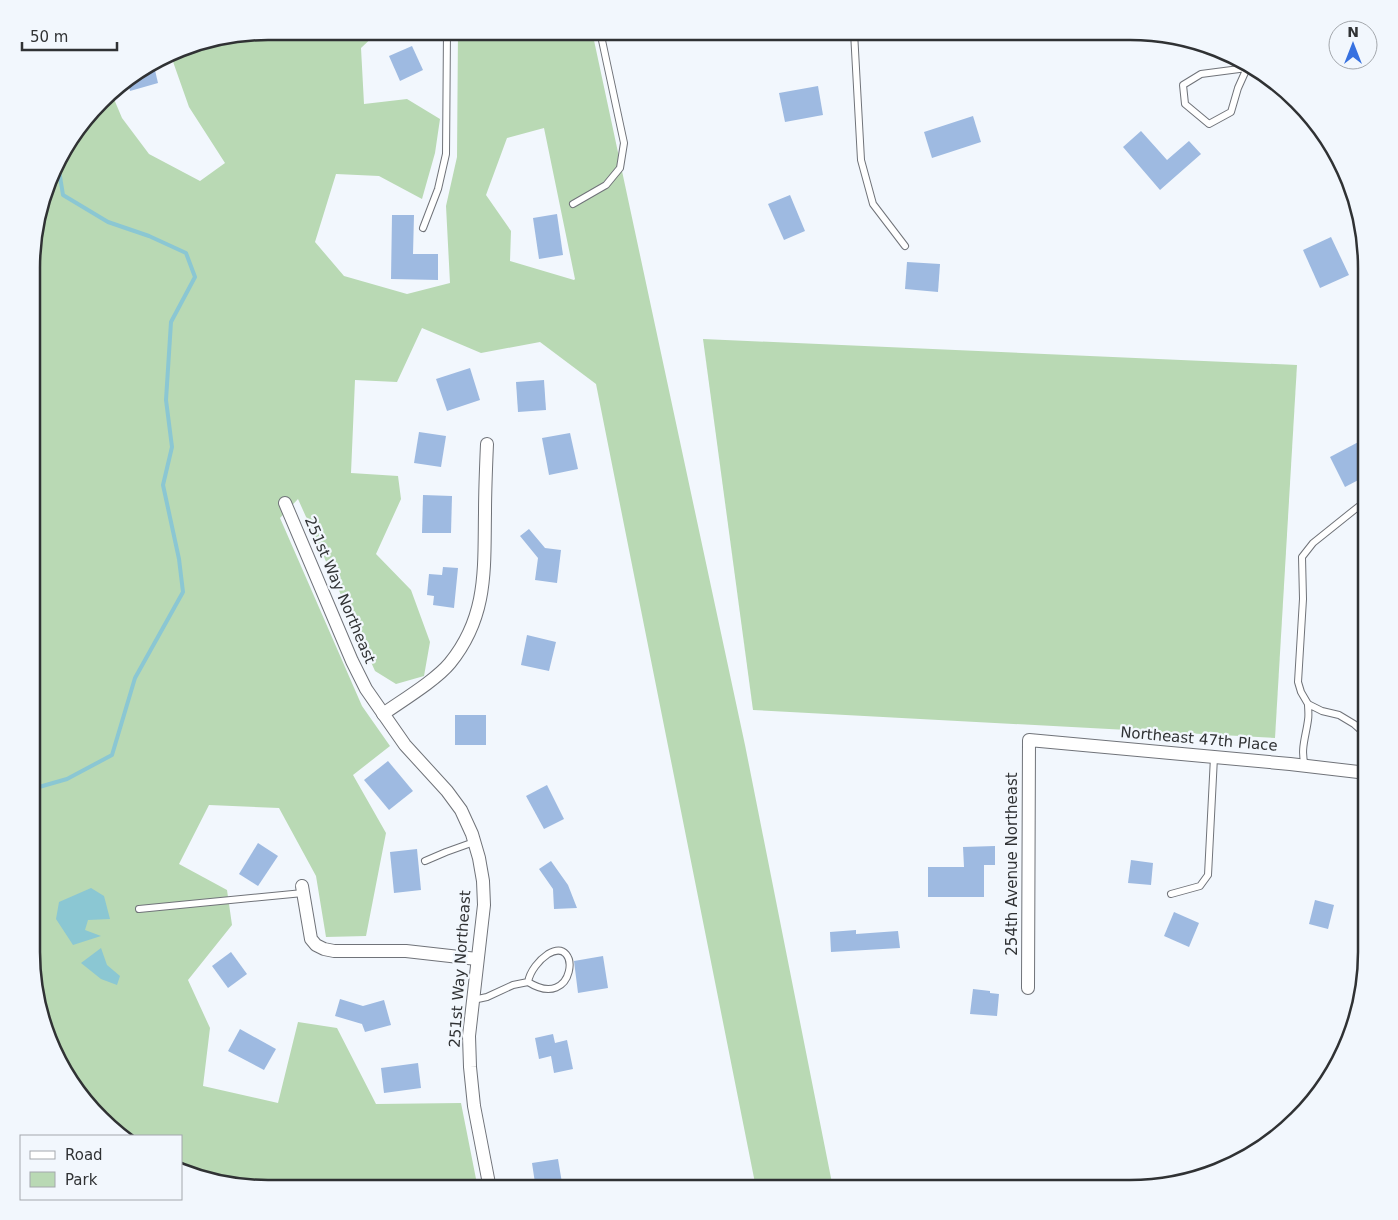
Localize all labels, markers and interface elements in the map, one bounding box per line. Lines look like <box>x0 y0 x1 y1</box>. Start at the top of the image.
scale bar <box>22 20 118 52</box>
north arrow <box>1328 20 1378 70</box>
text: N <box>1347 24 1359 40</box>
text: 50 m <box>30 28 68 46</box>
street label: 251st Way Northeast <box>301 514 379 666</box>
street label: Northeast 47th Place <box>1120 723 1278 755</box>
street label: 254th Avenue Northeast <box>1003 772 1021 956</box>
street label: 251st Way Northeast <box>446 890 474 1048</box>
legend <box>20 1135 182 1200</box>
text: Road <box>65 1146 103 1164</box>
text: Park <box>65 1171 98 1189</box>

